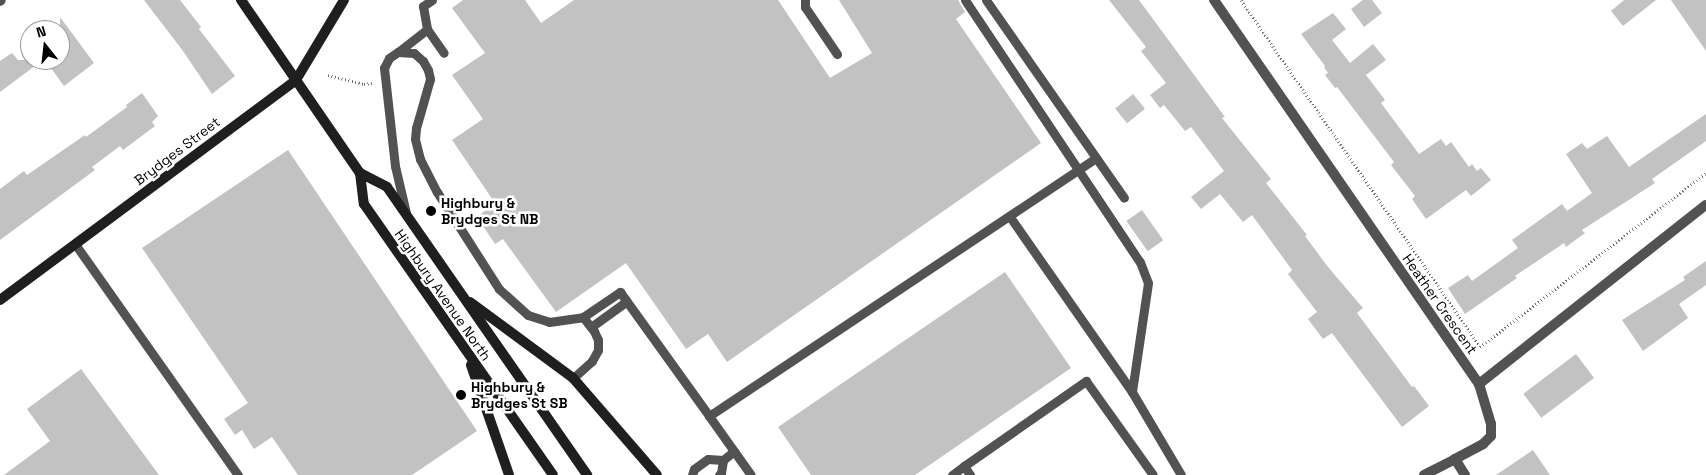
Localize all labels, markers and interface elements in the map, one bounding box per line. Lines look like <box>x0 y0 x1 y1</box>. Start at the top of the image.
north arrow <box>20 20 70 70</box>
text: N <box>34 22 48 41</box>
street label: Brydges Street <box>131 113 223 189</box>
place label: Highbury & Brydges St NB <box>441 195 538 228</box>
marker: Highbury & Brydges St NB <box>425 205 437 217</box>
street label: Highbury Avenue North <box>391 226 495 364</box>
street label: Heather Crescent <box>1399 251 1481 357</box>
place label: Highbury & Brydges St SB <box>471 379 567 412</box>
marker: Highbury & Brydges St SB <box>455 389 467 401</box>

